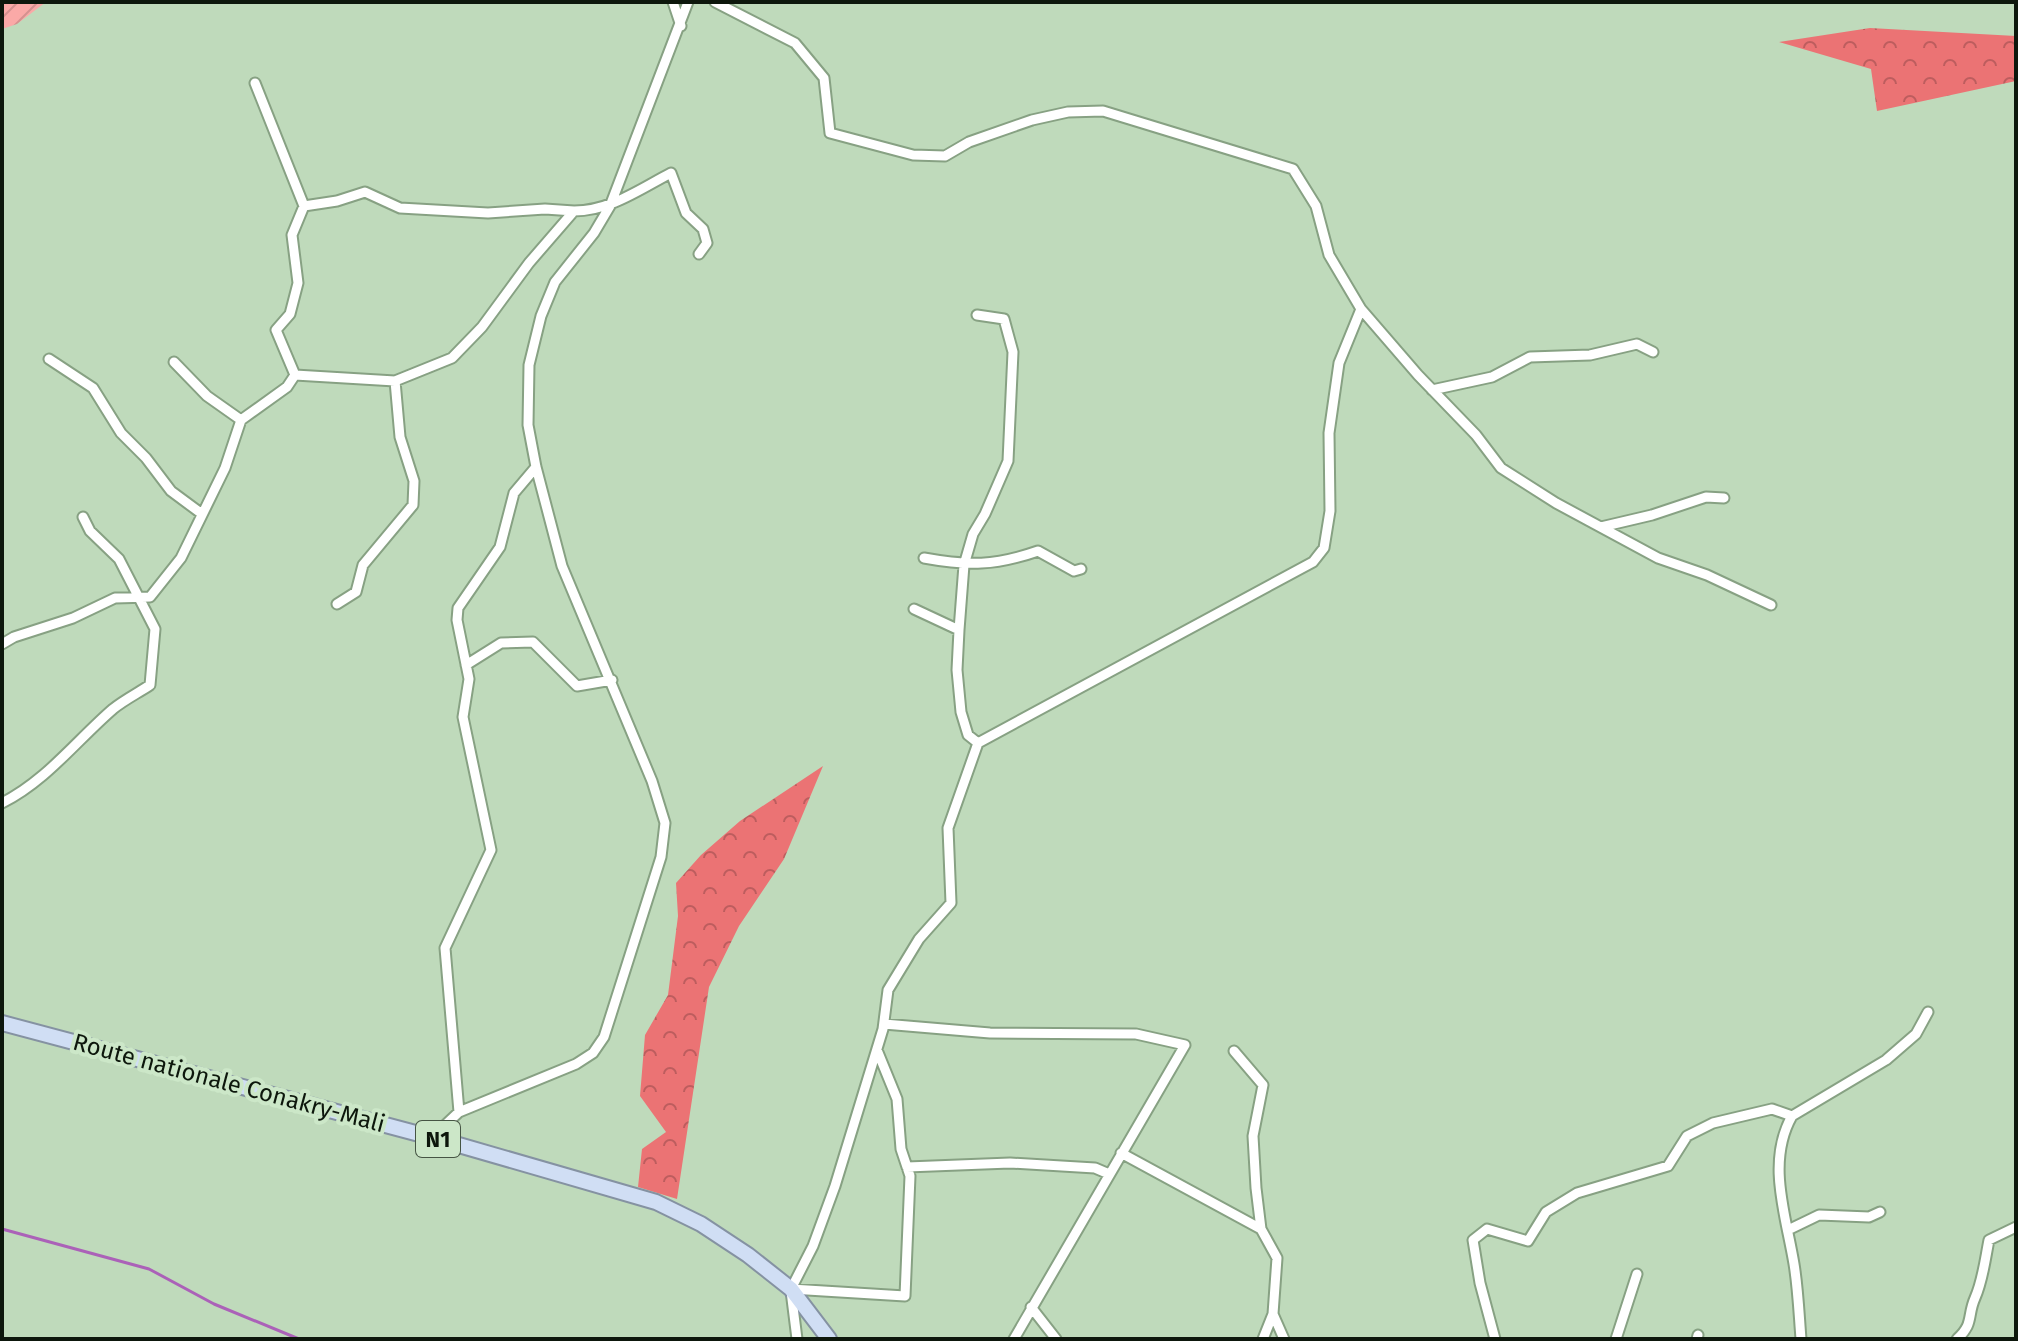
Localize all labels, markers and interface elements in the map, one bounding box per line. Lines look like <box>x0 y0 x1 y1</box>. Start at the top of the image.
street label: Route nationale Conakry-Mali <box>70 1028 388 1138</box>
road number: N1 <box>416 1121 460 1157</box>

